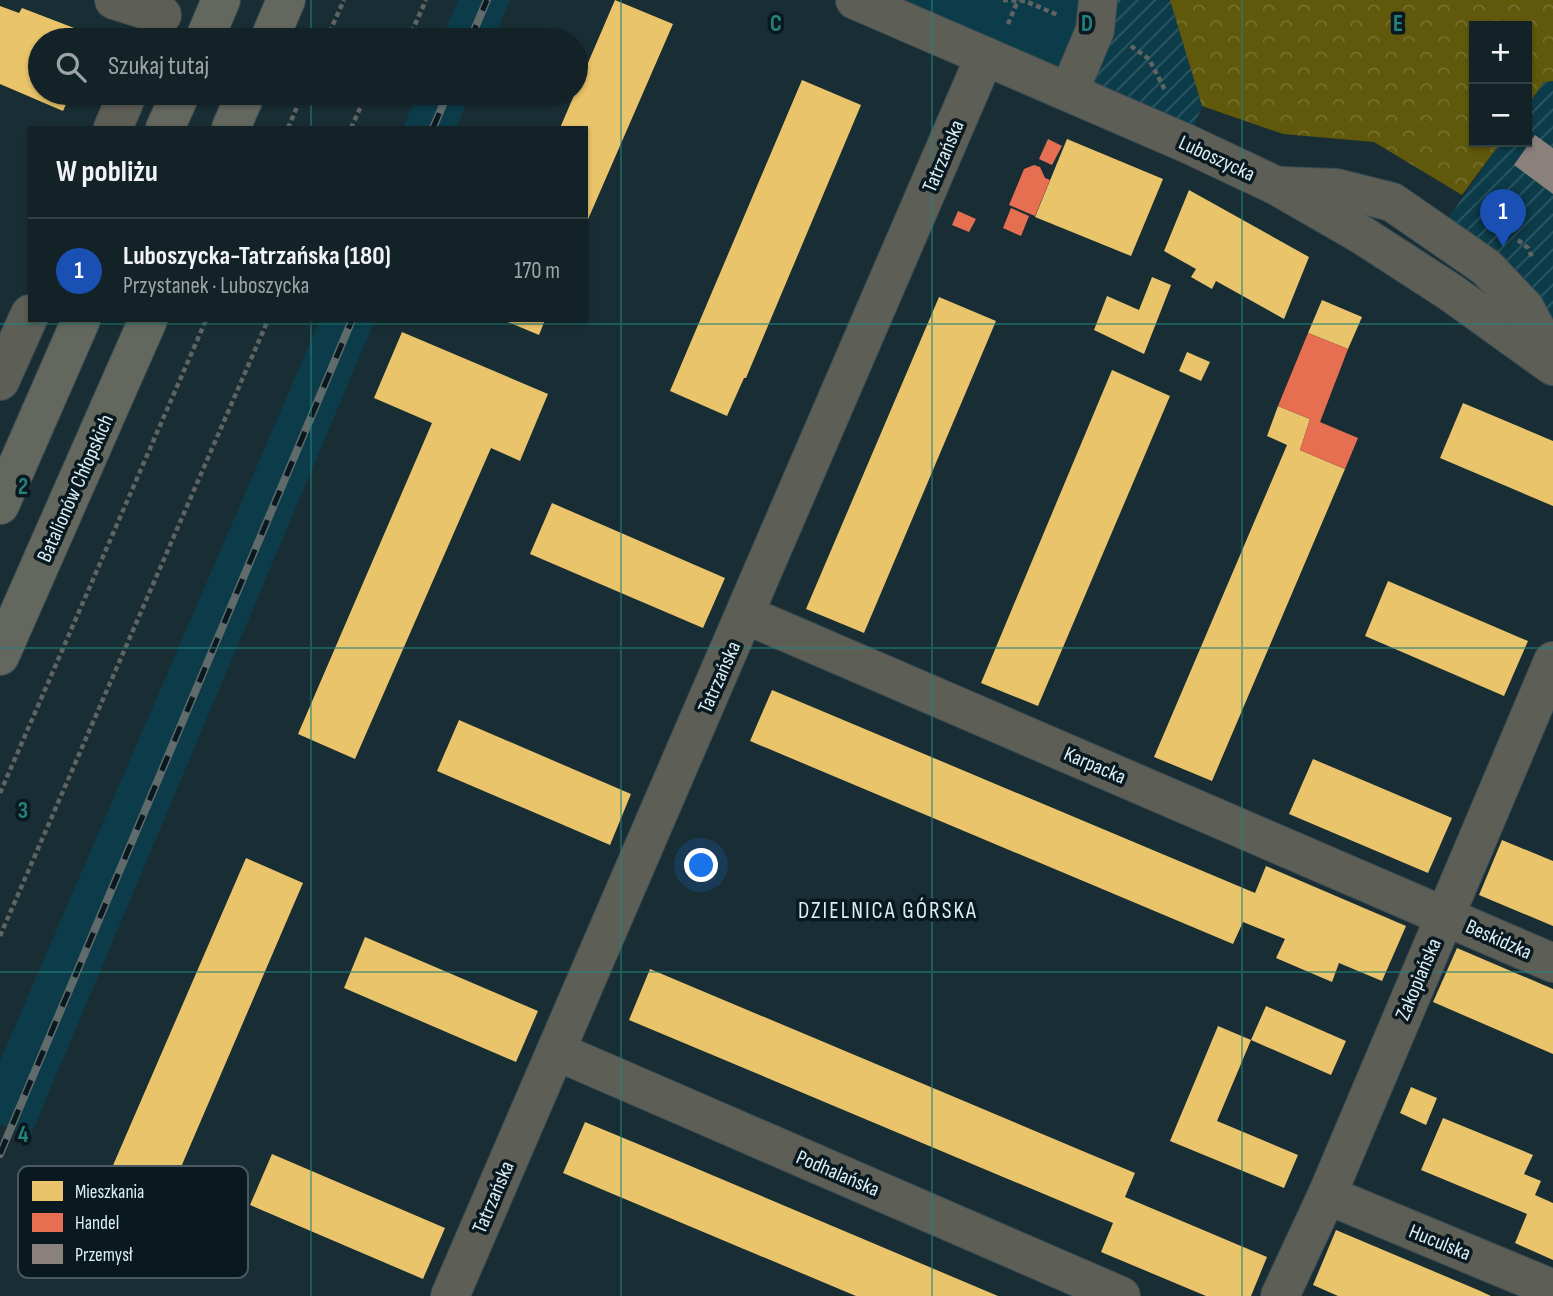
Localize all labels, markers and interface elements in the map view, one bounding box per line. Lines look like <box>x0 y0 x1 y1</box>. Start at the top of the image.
text: C <box>770 10 782 38</box>
text: D <box>1081 10 1093 38</box>
text: E <box>1393 10 1403 38</box>
map controls <box>1469 21 1532 147</box>
button: + <box>1469 21 1532 84</box>
search box <box>28 28 588 105</box>
icon: search <box>52 48 90 86</box>
text: Szukaj tutaj <box>108 51 209 82</box>
button: − <box>1469 84 1532 147</box>
street label: Tatrzańska <box>917 116 970 196</box>
street label: Luboszycka <box>1175 130 1259 187</box>
text: W pobliżu <box>56 154 158 190</box>
pin: 1 <box>1480 189 1526 247</box>
text: Luboszycka-Tatrzańska (180) <box>123 241 391 272</box>
text: 1 <box>74 257 84 285</box>
text: 170 m <box>514 257 560 285</box>
text: Przystanek · Luboszycka <box>123 272 309 300</box>
street label: Batalionów Chłopskich <box>32 411 119 566</box>
text: 2 <box>18 473 28 501</box>
street label: Tatrzańska <box>693 637 746 717</box>
street label: Karpacka <box>1060 741 1129 790</box>
text: 3 <box>18 797 28 825</box>
your location <box>684 848 718 882</box>
district label: DZIELNICA GÓRSKA <box>798 897 978 925</box>
street label: Beskidzka <box>1462 914 1536 965</box>
street label: Zakopiańska <box>1390 935 1447 1024</box>
text: 4 <box>18 1121 29 1149</box>
street label: Podhalańska <box>792 1145 883 1202</box>
street label: Tatrzańska <box>467 1157 520 1237</box>
legend <box>18 1166 248 1278</box>
text: Mieszkania <box>75 1181 144 1204</box>
text: Handel <box>75 1212 119 1235</box>
street label: Huculska <box>1405 1219 1474 1266</box>
text: Przemysł <box>75 1244 133 1267</box>

